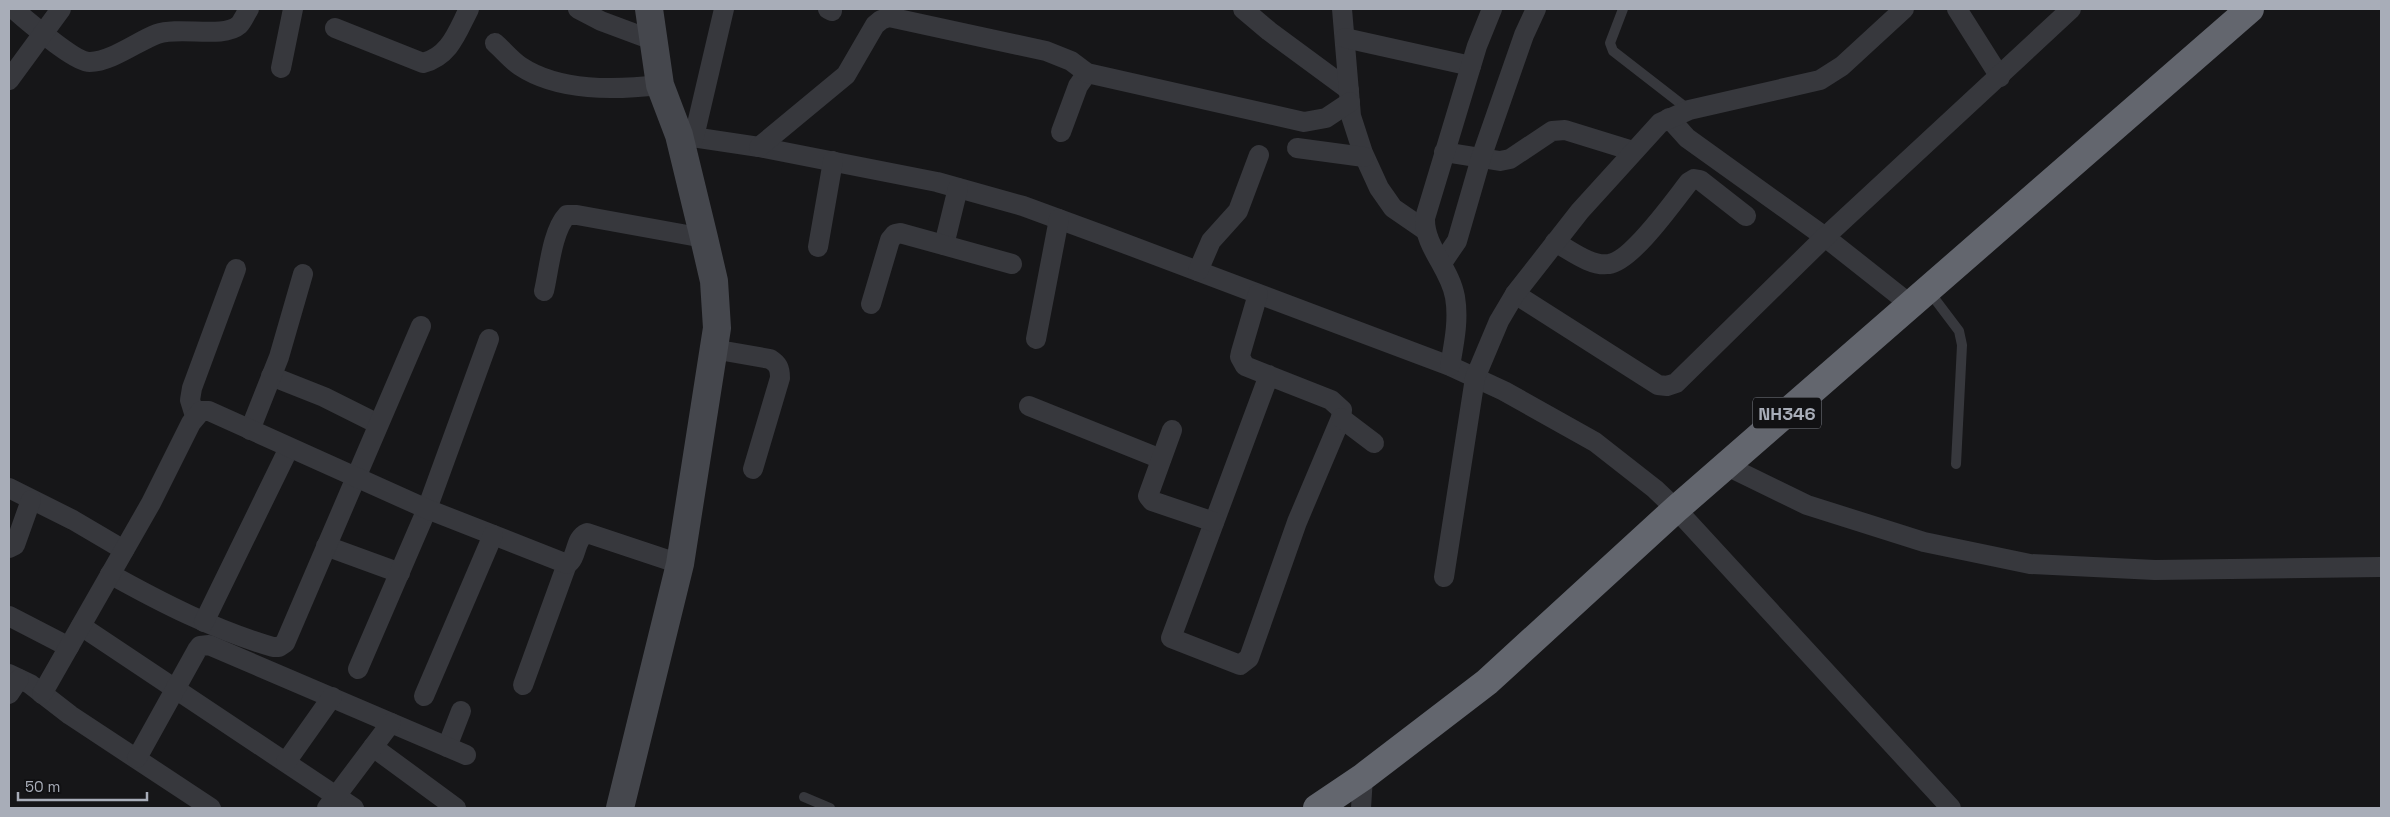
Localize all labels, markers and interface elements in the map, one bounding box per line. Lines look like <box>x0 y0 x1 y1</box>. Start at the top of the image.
road number: NH346 <box>1753 398 1821 428</box>
scale bar <box>18 770 146 802</box>
text: 50 m <box>25 777 60 796</box>

